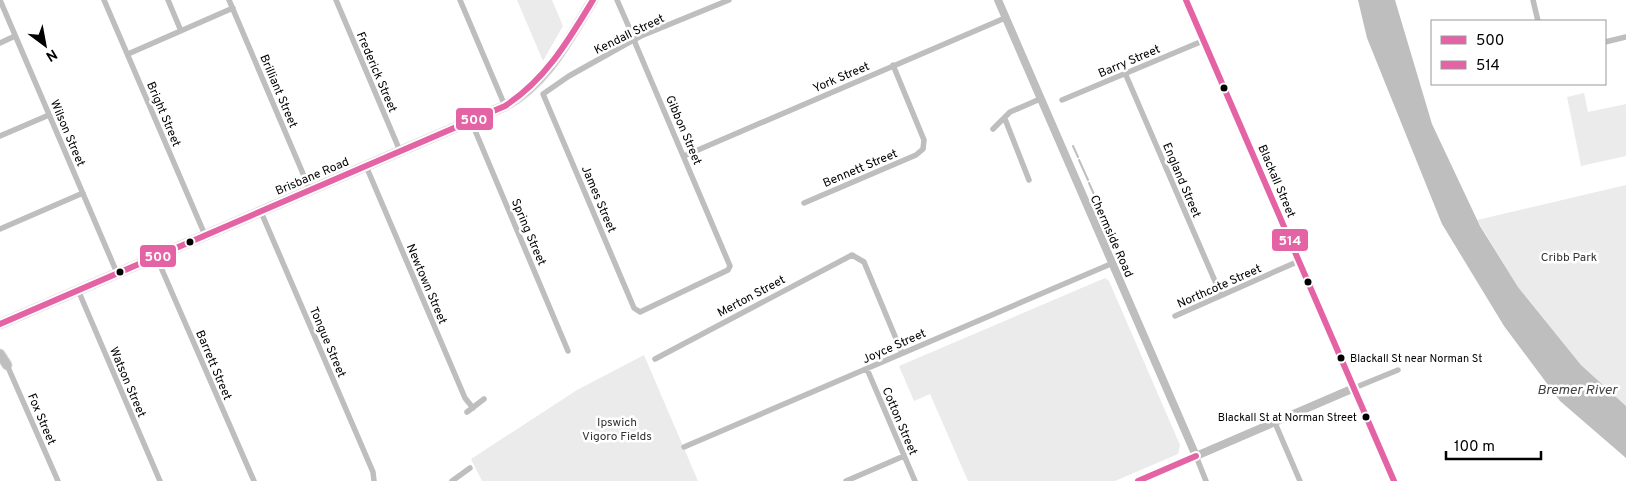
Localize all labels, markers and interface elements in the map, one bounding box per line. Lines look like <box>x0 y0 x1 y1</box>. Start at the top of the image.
street label: Kendall Street <box>592 11 667 59</box>
north arrow <box>20 20 70 70</box>
legend <box>1431 20 1606 85</box>
street label: Frederick Street <box>352 30 400 115</box>
text: 500 <box>1476 32 1504 51</box>
street label: Barry Street <box>1096 42 1163 82</box>
text: N <box>42 45 60 65</box>
street label: Brilliant Street <box>255 52 301 131</box>
text: 514 <box>1476 57 1500 76</box>
street label: York Street <box>811 59 872 97</box>
street label: Bright Street <box>142 79 184 149</box>
unlabelled marker <box>1219 83 1229 93</box>
street label: Gibbon Street <box>661 93 705 168</box>
street label: Wilson Street <box>46 98 88 169</box>
line badge: 500 <box>455 107 494 131</box>
text: 500 <box>461 112 488 129</box>
street label: England Street <box>1158 140 1204 220</box>
street label: Blackall Street <box>1253 142 1299 220</box>
street label: Bennett Street <box>821 146 900 192</box>
street label: Brisbane Road <box>273 154 352 200</box>
street label: James Street <box>577 164 619 235</box>
street label: Chermside Road <box>1086 193 1136 280</box>
street label: Spring Street <box>507 197 549 268</box>
line badge: 514 <box>1271 228 1309 252</box>
text: 514 <box>1278 233 1302 250</box>
unlabelled marker <box>185 237 195 247</box>
street label: Newtown Street <box>402 242 450 327</box>
line badge: 500 <box>139 244 177 268</box>
text: 500 <box>145 249 172 266</box>
park label: Cribb Park <box>1541 250 1597 266</box>
street label: Northcote Street <box>1175 261 1264 313</box>
unlabelled marker <box>115 267 125 277</box>
street label: Merton Street <box>715 272 788 321</box>
unlabelled marker <box>1303 277 1313 287</box>
street label: Tongue Street <box>305 305 349 380</box>
street label: Joyce Street <box>860 326 929 368</box>
street label: Barrett Street <box>191 328 235 403</box>
street label: Watson Street <box>105 345 149 420</box>
place label: Blackall St near Norman St <box>1350 352 1482 366</box>
marker: Blackall St near Norman St <box>1336 353 1346 363</box>
water label: Bremer River <box>1537 382 1619 399</box>
street label: Cotton Street <box>878 385 921 458</box>
street label: Fox Street <box>23 391 59 448</box>
place label: Blackall St at Norman Street <box>1218 411 1357 425</box>
marker: Blackall St at Norman Street <box>1361 412 1371 422</box>
park label: Ipswich Vigoro Fields <box>582 415 652 445</box>
scale bar <box>1446 428 1541 460</box>
text: 100 m <box>1454 438 1495 457</box>

